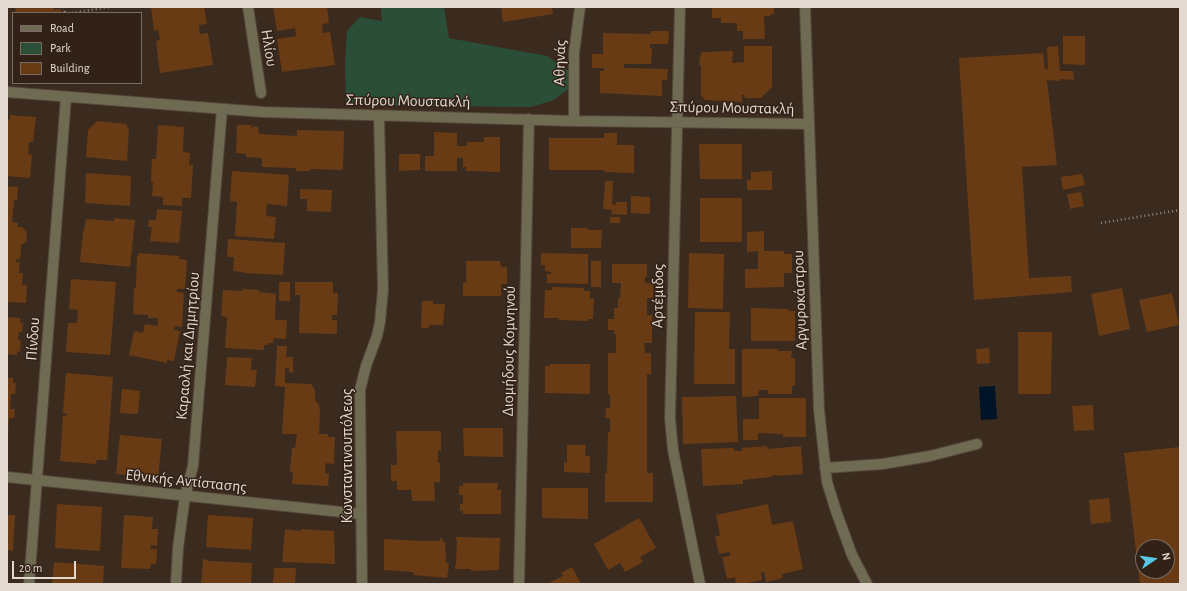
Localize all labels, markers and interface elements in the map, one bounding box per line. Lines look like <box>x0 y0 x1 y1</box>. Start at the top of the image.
legend <box>12 12 142 84</box>
text: Road <box>50 22 74 34</box>
street label: Ηλίου <box>257 28 281 68</box>
street label: Αθηνάς <box>550 40 570 86</box>
text: Park <box>50 42 71 54</box>
text: Building <box>50 62 90 74</box>
street label: Σπύρου Μουστακλή <box>345 90 471 112</box>
street label: Σπύρου Μουστακλή <box>669 97 795 119</box>
street label: Αργυροκάστρου <box>789 250 811 350</box>
street label: Αρτέμιδος <box>648 264 668 328</box>
street label: Καραολή και Δημητρίου <box>172 271 204 421</box>
street label: Διομήδους Κομνηνού <box>498 286 520 416</box>
street label: Πίνδου <box>22 317 44 361</box>
street label: Κωνσταντινουπόλεως <box>337 389 357 523</box>
street label: Εθνικής Αντίστασης <box>124 465 248 497</box>
north arrow <box>1135 539 1175 579</box>
text: N <box>1160 551 1172 561</box>
scale bar <box>14 553 78 579</box>
text: 20 m <box>19 562 42 574</box>

